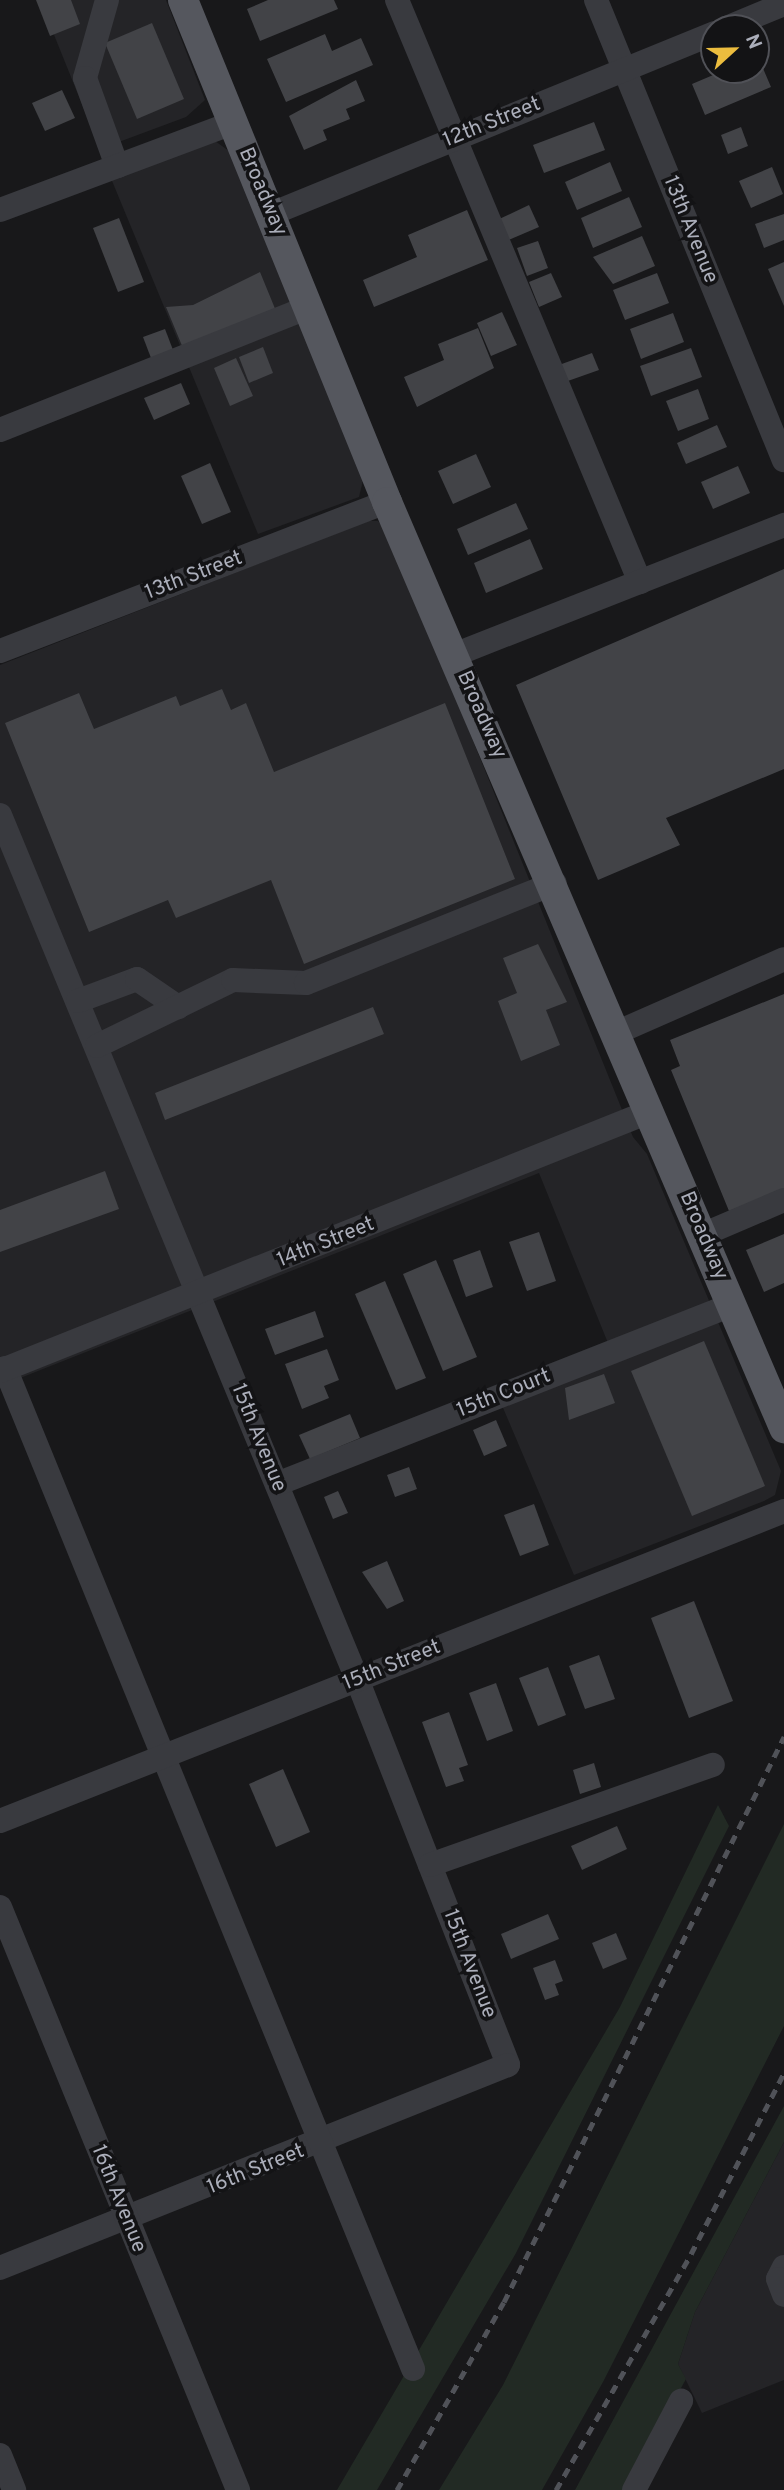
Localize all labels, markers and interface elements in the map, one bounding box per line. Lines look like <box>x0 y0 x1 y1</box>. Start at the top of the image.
north arrow <box>700 14 770 84</box>
text: N <box>739 31 766 53</box>
street label: 12th Street <box>440 92 544 154</box>
street label: Broadway <box>232 144 292 240</box>
street label: 13th Avenue <box>657 172 723 288</box>
street label: 13th Street <box>142 546 246 606</box>
street label: Broadway <box>450 667 512 763</box>
street label: Broadway <box>673 1188 733 1284</box>
street label: 14th Street <box>274 1212 378 1274</box>
street label: 15th Court <box>453 1364 555 1424</box>
street label: 15th Avenue <box>225 1380 291 1496</box>
street label: 15th Street <box>340 1635 444 1697</box>
street label: 15th Avenue <box>437 1906 501 2022</box>
street label: 16th Street <box>204 2139 308 2201</box>
street label: 16th Avenue <box>85 2141 151 2257</box>

